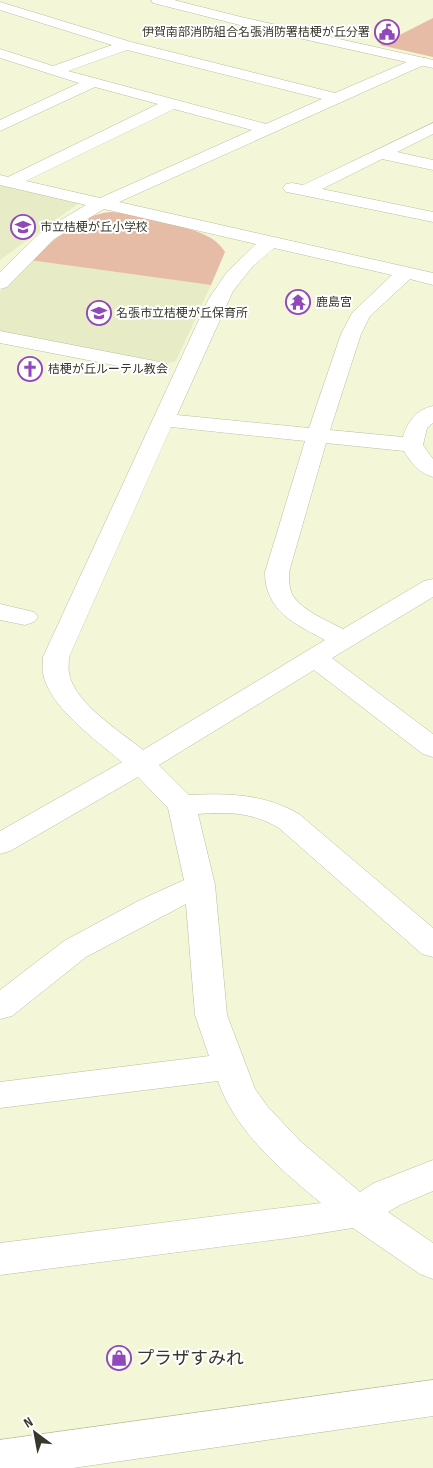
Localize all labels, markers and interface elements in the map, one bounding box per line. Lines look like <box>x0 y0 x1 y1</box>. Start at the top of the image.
public building icon: 伊賀南部消防組合名張消防署桔梗が丘分署 <box>374 19 400 45</box>
place label: 伊賀南部消防組合名張消防署桔梗が丘分署 <box>142 25 370 40</box>
school or university icon: 市立桔梗が丘小学校 <box>10 214 36 240</box>
place label: 市立桔梗が丘小学校 <box>40 220 148 235</box>
temple icon: 鹿島宮 <box>285 289 311 315</box>
place label: 鹿島宮 <box>316 295 352 310</box>
school or university icon: 名張市立桔梗が丘保育所 <box>86 300 112 326</box>
place label: 名張市立桔梗が丘保育所 <box>116 306 248 321</box>
church icon: 桔梗が丘ルーテル教会 <box>17 356 43 382</box>
place label: 桔梗が丘ルーテル教会 <box>48 362 168 377</box>
shop icon: プラザすみれ <box>106 1345 132 1371</box>
place label: プラザすみれ <box>136 1348 244 1369</box>
north arrow <box>10 1408 60 1458</box>
text: N <box>21 1413 36 1432</box>

